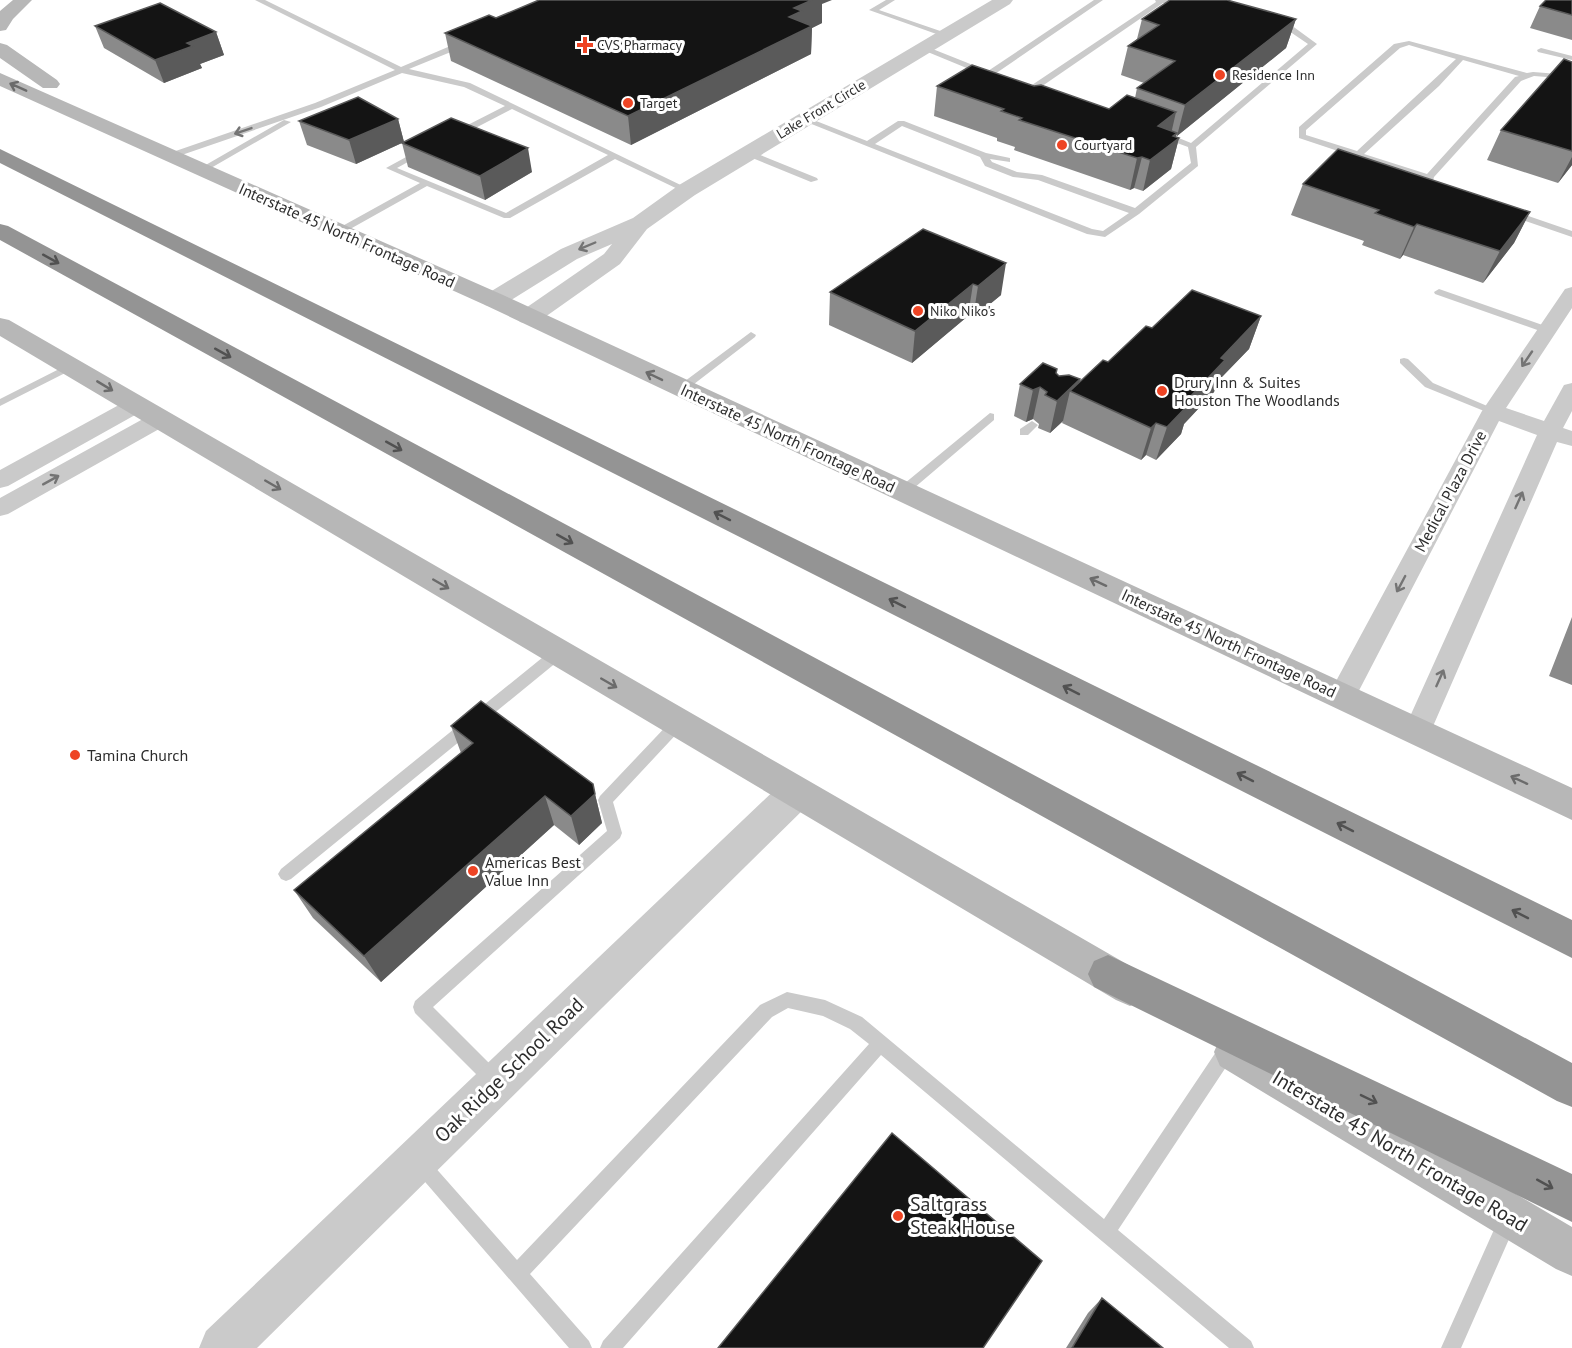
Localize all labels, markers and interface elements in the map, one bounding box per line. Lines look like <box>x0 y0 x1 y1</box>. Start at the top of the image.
place label: CVS Pharmacy <box>597 36 682 54</box>
marker: CVS Pharmacy <box>578 38 592 52</box>
place label: Residence Inn <box>1232 66 1315 84</box>
marker: Residence Inn <box>1213 68 1227 82</box>
street label: Lake Front Circle <box>773 75 869 143</box>
one-way arrow <box>9 81 27 92</box>
place label: Target <box>640 94 678 112</box>
marker: Target <box>621 96 635 110</box>
one-way arrow <box>234 126 253 137</box>
place label: Courtyard <box>1074 136 1132 154</box>
marker: Courtyard <box>1055 138 1069 152</box>
street label: Interstate 45 North Frontage Road <box>236 178 458 292</box>
one-way arrow <box>579 241 597 252</box>
one-way arrow <box>42 254 60 265</box>
place label: Niko Niko's <box>930 302 996 320</box>
marker: Niko Niko's <box>911 304 925 318</box>
one-way arrow <box>213 348 231 359</box>
one-way arrow <box>1521 350 1533 367</box>
one-way arrow <box>645 370 663 382</box>
place label: Drury Inn & Suites Houston The Woodlands <box>1174 372 1340 410</box>
street label: Interstate 45 North Frontage Road <box>677 379 899 497</box>
one-way arrow <box>96 381 113 393</box>
marker: Drury Inn & Suites Houston The Woodlands <box>1155 384 1169 398</box>
street label: Medical Plaza Drive <box>1410 427 1490 555</box>
one-way arrow <box>385 440 402 452</box>
one-way arrow <box>42 474 59 486</box>
one-way arrow <box>264 480 281 492</box>
one-way arrow <box>1514 491 1525 510</box>
one-way arrow <box>713 509 731 521</box>
one-way arrow <box>556 534 574 545</box>
one-way arrow <box>1395 574 1406 592</box>
one-way arrow <box>1089 576 1107 587</box>
one-way arrow <box>432 578 449 590</box>
street label: Interstate 45 North Frontage Road <box>1118 584 1340 702</box>
one-way arrow <box>888 596 906 608</box>
one-way arrow <box>1435 669 1446 688</box>
one-way arrow <box>600 677 617 689</box>
one-way arrow <box>1063 684 1080 696</box>
place label: Tamina Church <box>87 745 188 765</box>
marker: Tamina Church <box>68 748 82 762</box>
one-way arrow <box>1237 771 1255 782</box>
one-way arrow <box>1511 774 1529 786</box>
one-way arrow <box>1337 821 1355 832</box>
place label: Americas Best Value Inn <box>484 852 582 890</box>
marker: Americas Best Value Inn <box>466 864 480 878</box>
one-way arrow <box>1511 908 1529 919</box>
street label: Oak Ridge School Road <box>429 992 589 1148</box>
street label: Interstate 45 North Frontage Road <box>1268 1064 1532 1238</box>
one-way arrow <box>1360 1094 1378 1105</box>
one-way arrow <box>1535 1179 1553 1190</box>
place label: Saltgrass Steak House <box>910 1191 1015 1240</box>
marker: Saltgrass Steak House <box>891 1209 905 1223</box>

